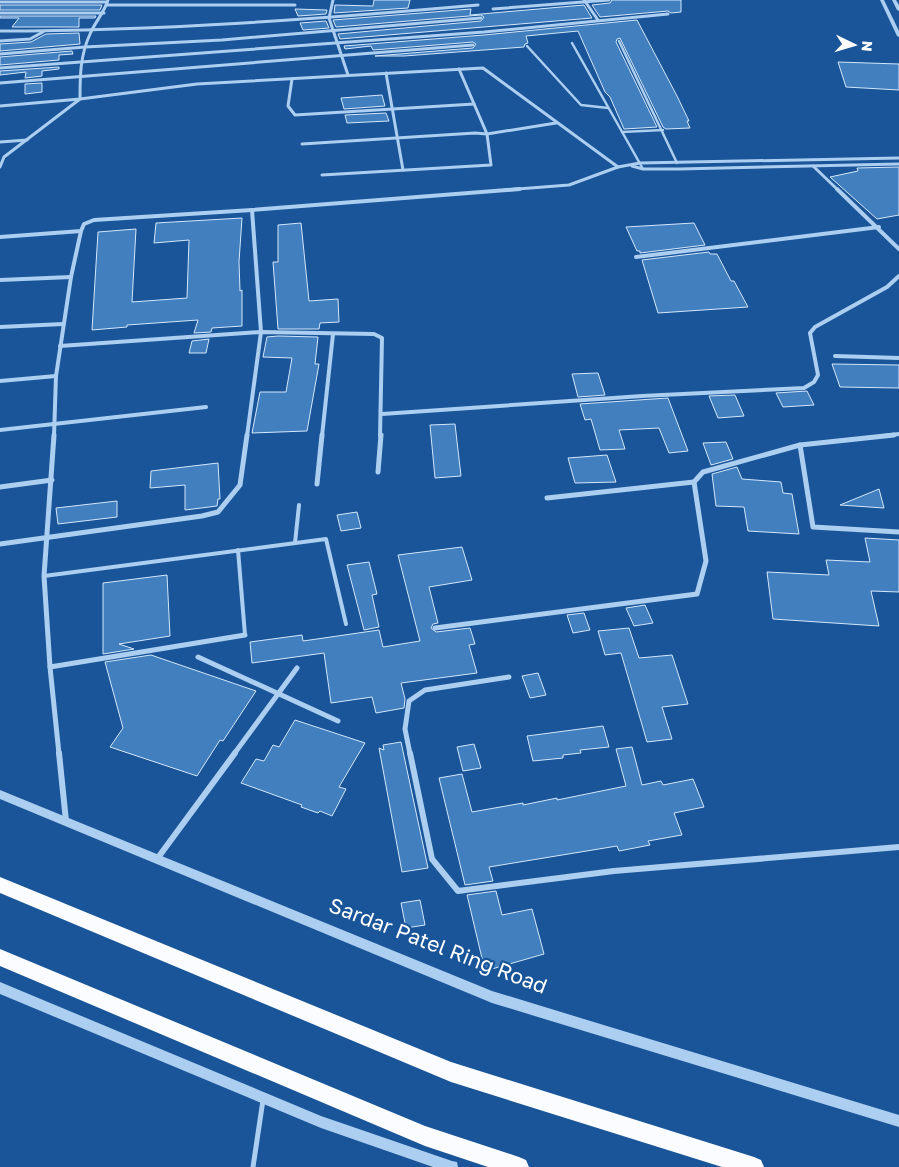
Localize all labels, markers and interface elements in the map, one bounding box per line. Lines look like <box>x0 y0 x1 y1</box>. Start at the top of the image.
north arrow <box>829 20 879 70</box>
text: N <box>859 40 876 52</box>
street label: Sardar Patel Ring Road <box>326 891 551 999</box>

